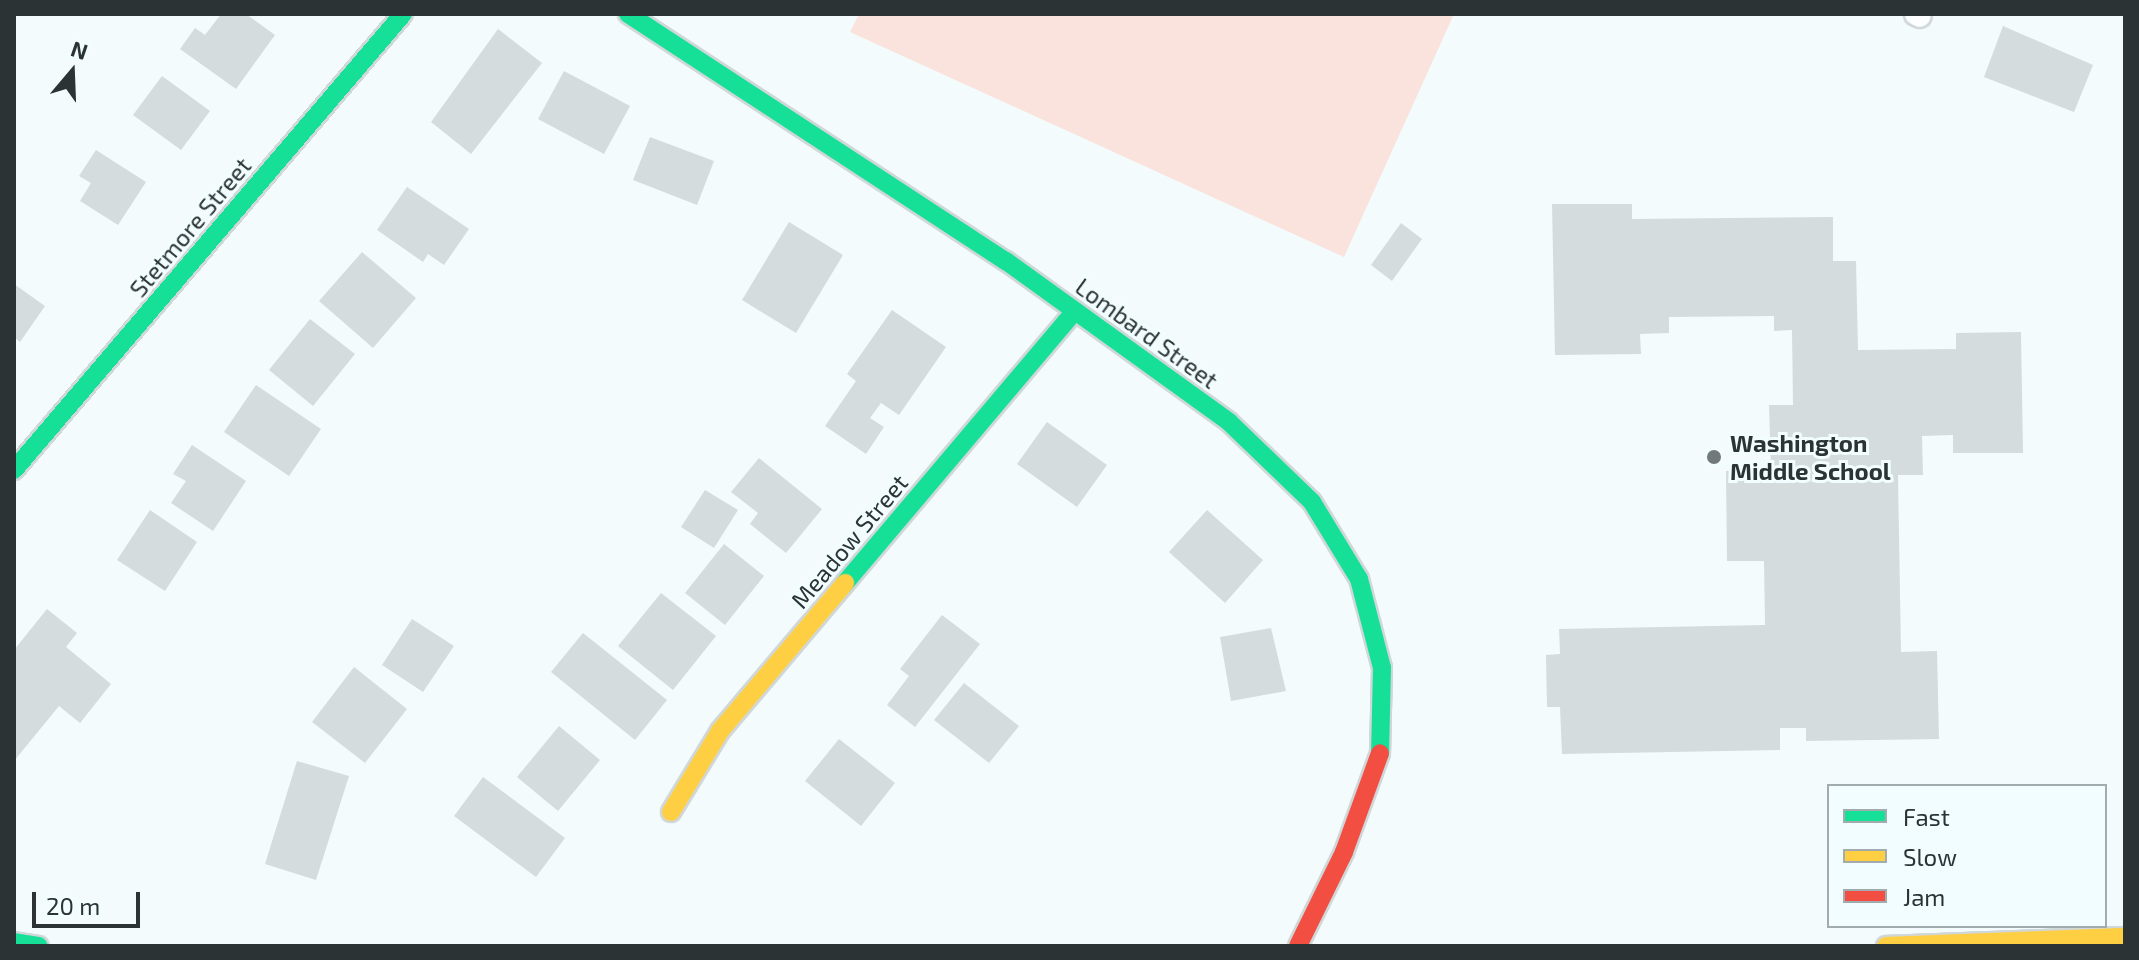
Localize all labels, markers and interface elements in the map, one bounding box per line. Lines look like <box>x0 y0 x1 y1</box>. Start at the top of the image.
north arrow <box>32 32 112 112</box>
text: N <box>68 34 92 64</box>
street label: Stetmore Street <box>123 151 257 303</box>
street label: Lombard Street <box>1070 272 1224 394</box>
place label: Washington Middle School <box>1730 429 1891 485</box>
marker: Washington Middle School <box>1705 448 1723 466</box>
street label: Meadow Street <box>785 468 913 614</box>
legend <box>1827 784 2107 928</box>
text: Fast <box>1903 802 1950 831</box>
text: Slow <box>1903 842 1957 871</box>
scale bar <box>36 876 144 926</box>
text: Jam <box>1903 882 1945 911</box>
text: 20 m <box>46 891 100 920</box>

